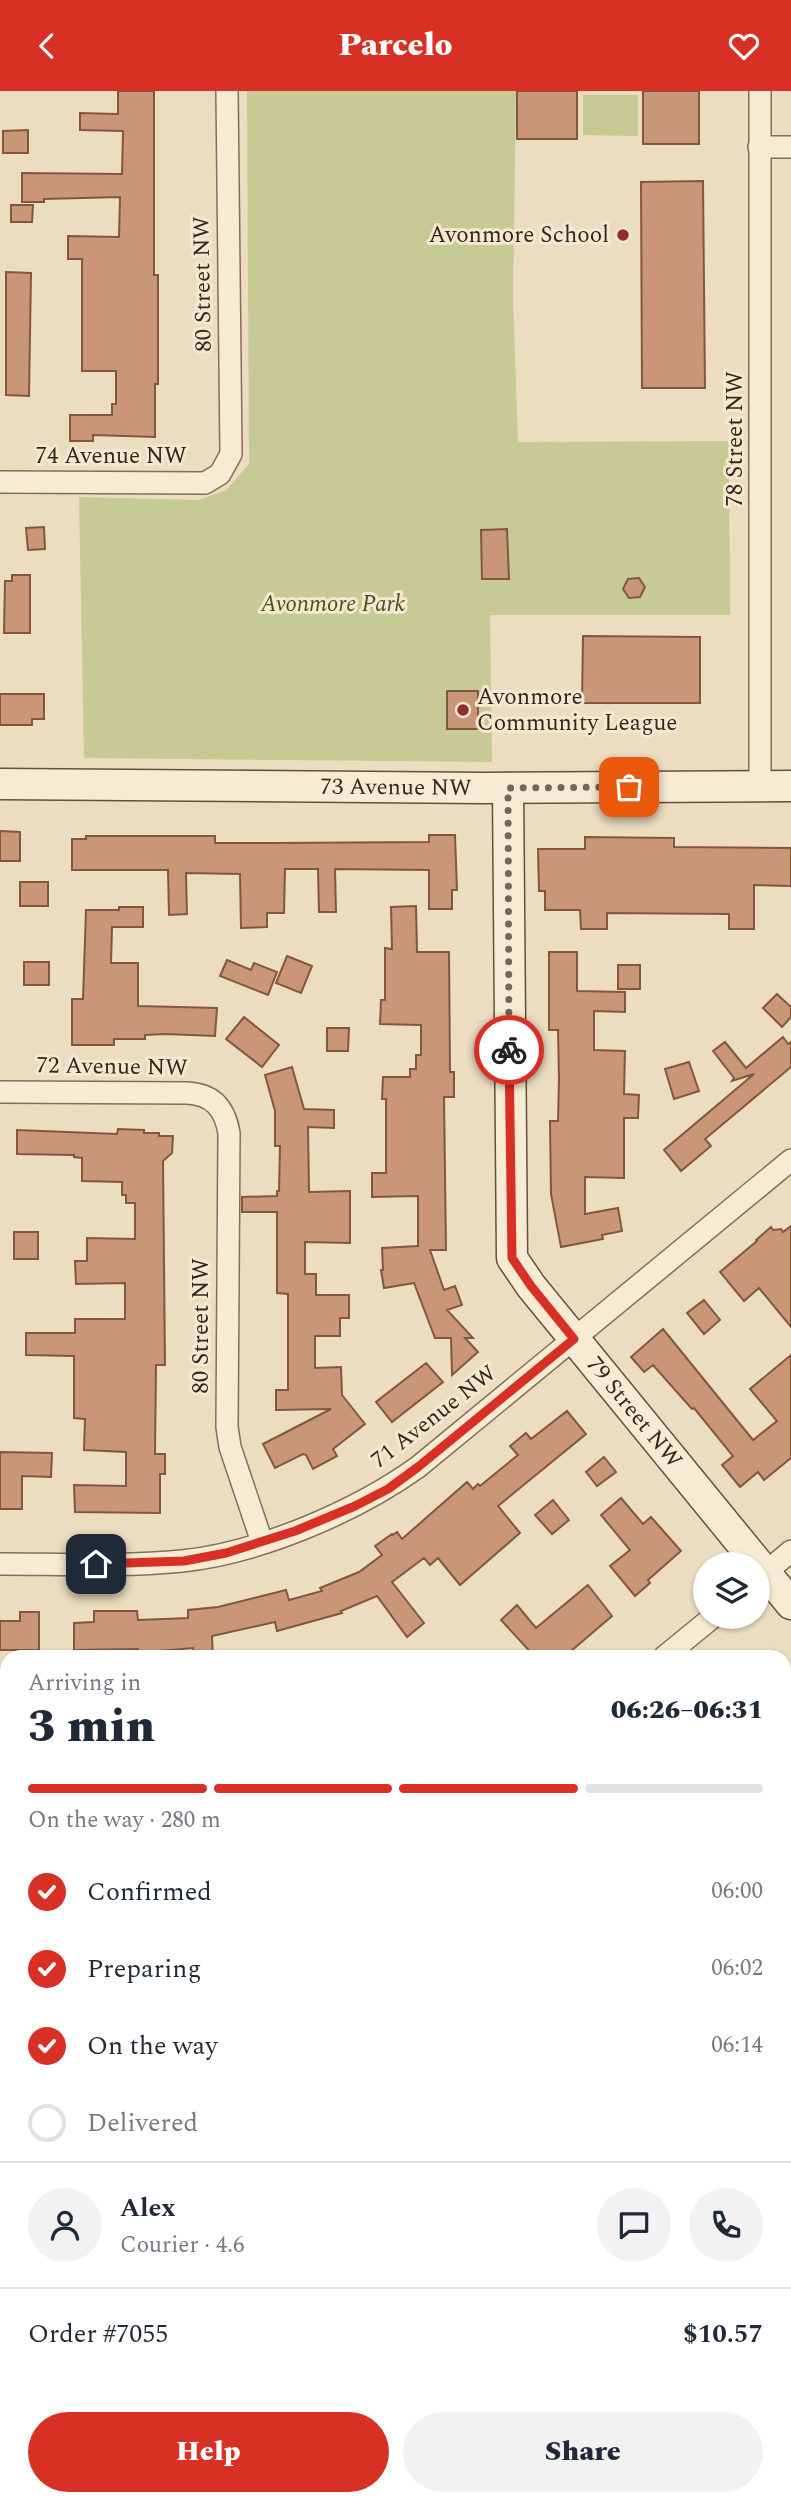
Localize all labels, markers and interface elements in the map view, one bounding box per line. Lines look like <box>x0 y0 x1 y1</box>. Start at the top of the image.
text: Parcelo <box>339 21 452 70</box>
icon: back <box>28 27 66 65</box>
icon: heart <box>725 27 763 65</box>
street label: 80 Street NW <box>184 215 222 352</box>
place label: Avonmore School <box>429 218 609 253</box>
marker: Avonmore School <box>615 227 631 243</box>
street label: 78 Street NW <box>718 371 753 507</box>
street label: 74 Avenue NW <box>35 439 187 474</box>
park label: Avonmore Park <box>260 587 406 622</box>
place label: Avonmore Community League <box>477 680 678 741</box>
marker: Avonmore Community League <box>455 702 471 718</box>
pin <box>599 757 659 817</box>
icon: bag <box>610 768 648 806</box>
street label: 73 Avenue NW <box>320 769 472 805</box>
courier <box>474 1015 544 1085</box>
icon: bike <box>490 1031 528 1069</box>
street label: 72 Avenue NW <box>36 1048 188 1086</box>
street label: 80 Street NW <box>184 1258 219 1394</box>
street label: 79 Street NW <box>578 1349 691 1476</box>
street label: 71 Avenue NW <box>364 1356 505 1477</box>
pin <box>66 1534 126 1594</box>
icon: home <box>77 1545 115 1583</box>
map controls <box>693 1552 770 1629</box>
button: layers <box>693 1552 770 1629</box>
text: Arriving in <box>28 1666 141 1701</box>
text: 06:26–06:31 <box>611 1690 763 1730</box>
text: 3 min <box>28 1692 155 1762</box>
text: On the way · 280 m <box>28 1803 221 1838</box>
text: Confirmed <box>87 1872 212 1912</box>
icon: check <box>28 1873 66 1911</box>
text: 06:00 <box>711 1874 763 1909</box>
text: Preparing <box>87 1949 201 1989</box>
icon: check <box>28 1950 66 1988</box>
text: 06:02 <box>711 1951 763 1986</box>
text: On the way <box>87 2026 218 2066</box>
icon: check <box>28 2027 66 2065</box>
text: 06:14 <box>711 2028 763 2063</box>
text: Delivered <box>87 2103 198 2143</box>
button: person <box>28 2188 102 2262</box>
text: Alex <box>120 2188 175 2228</box>
button: chat <box>597 2188 671 2262</box>
button: phone <box>689 2188 763 2262</box>
text: Courier · 4.6 <box>120 2228 245 2263</box>
text: Order #7055 <box>28 2314 168 2354</box>
text: $10.57 <box>683 2314 763 2354</box>
button: Help <box>28 2412 389 2492</box>
button: Share <box>403 2412 763 2492</box>

